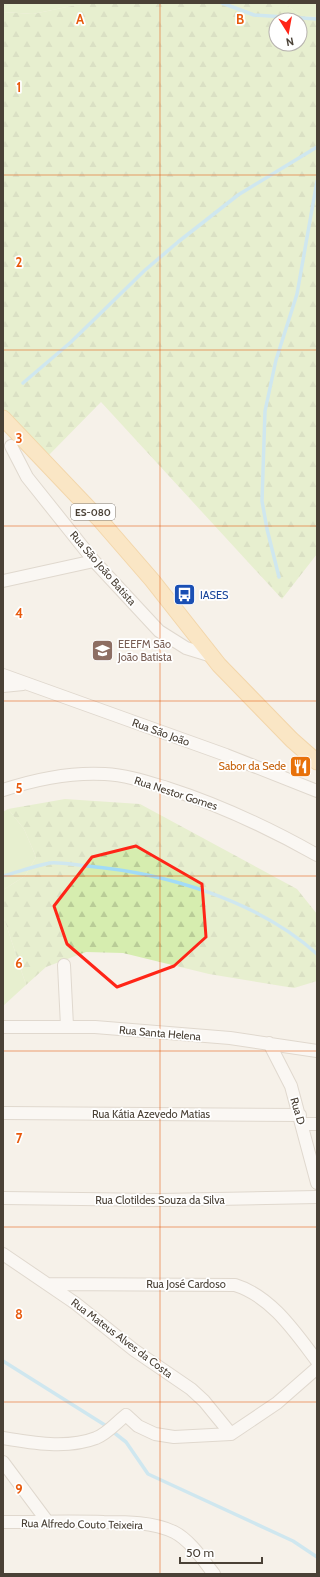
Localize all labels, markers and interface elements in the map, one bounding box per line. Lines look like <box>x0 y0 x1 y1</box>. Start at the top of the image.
text: A <box>76 11 85 27</box>
text: B <box>236 11 244 27</box>
north arrow <box>268 12 308 52</box>
text: N <box>285 34 295 49</box>
text: 1 <box>17 79 21 95</box>
text: 2 <box>16 254 23 270</box>
text: 3 <box>15 430 23 446</box>
road number: ES-080 <box>71 504 115 520</box>
street label: Rua São João Batista <box>67 528 140 609</box>
bus stop icon: IASES <box>172 582 198 608</box>
place label: IASES <box>200 588 229 602</box>
text: 4 <box>15 605 23 621</box>
school or university icon: EEEFM São João Batista <box>89 637 115 663</box>
place label: EEEFM São João Batista <box>117 637 173 664</box>
street label: Rua São João <box>130 715 192 749</box>
restaurant icon: Sabor da Sede <box>288 753 314 779</box>
place label: Sabor da Sede <box>219 759 286 773</box>
street label: Rua Nestor Gomes <box>133 773 220 813</box>
text: 5 <box>16 780 23 796</box>
text: 6 <box>15 955 23 971</box>
street label: Rua Santa Helena <box>118 1022 202 1044</box>
street label: Rua D <box>287 1096 309 1126</box>
street label: Rua Kátia Azevedo Matias <box>92 1107 211 1121</box>
text: 7 <box>16 1130 23 1146</box>
street label: Rua Clotildes Souza da Silva <box>95 1193 225 1207</box>
street label: Rua José Cardoso <box>146 1277 226 1291</box>
street label: Rua Mateus Alves da Costa <box>69 1295 176 1381</box>
text: 8 <box>15 1306 23 1322</box>
text: 9 <box>15 1481 23 1497</box>
street label: Rua Alfredo Couto Teixeira <box>21 1516 144 1532</box>
scale bar <box>180 1539 262 1565</box>
text: 50 m <box>186 1545 214 1560</box>

